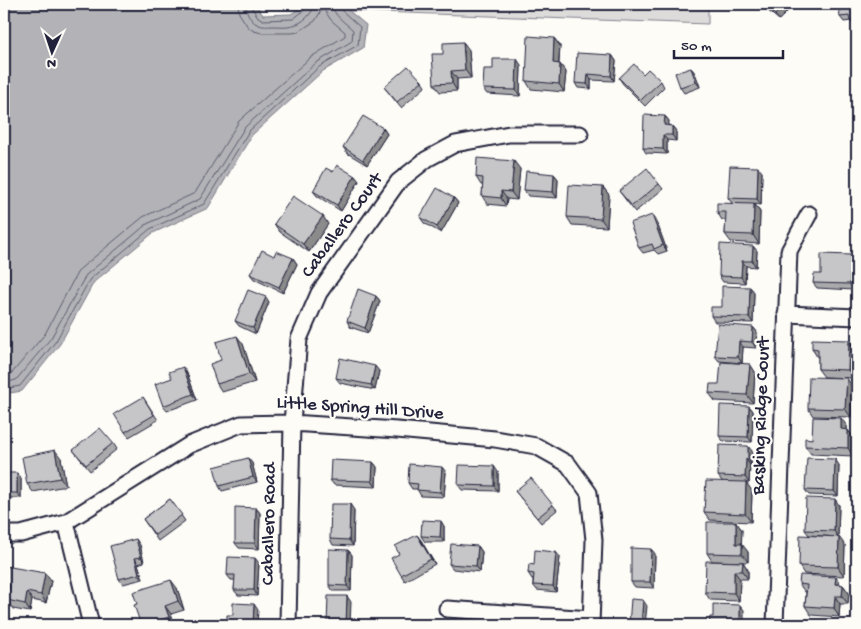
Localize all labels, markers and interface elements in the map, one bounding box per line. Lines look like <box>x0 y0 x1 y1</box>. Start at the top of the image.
north arrow <box>28 28 78 78</box>
scale bar <box>674 28 782 60</box>
text: 50 m <box>681 38 712 56</box>
text: N <box>46 54 56 71</box>
street label: Caballero Court <box>297 167 390 283</box>
street label: Basking Ridge Court <box>748 334 776 496</box>
street label: Little Spring Hill Drive <box>276 392 445 426</box>
street label: Caballero Road <box>257 461 283 585</box>

